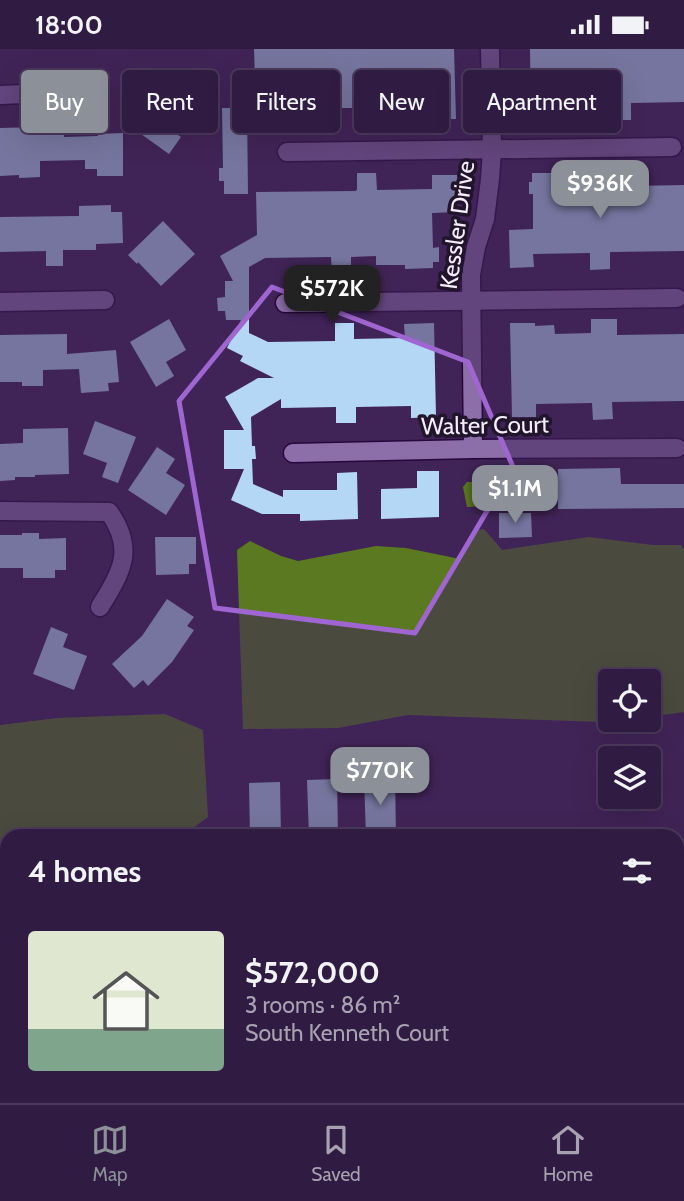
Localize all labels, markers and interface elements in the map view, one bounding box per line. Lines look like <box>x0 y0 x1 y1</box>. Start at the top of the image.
text: 18:00 <box>35 9 103 41</box>
chip: Buy <box>21 70 108 133</box>
chip: Rent <box>122 70 218 133</box>
chip: Filters <box>232 70 340 133</box>
chip: New <box>354 70 449 133</box>
chip: Apartment <box>463 70 621 133</box>
street label: Kessler Drive <box>434 159 480 291</box>
pin: $936K <box>551 160 649 220</box>
text: $936K <box>567 169 633 197</box>
pin: $572K <box>283 265 381 325</box>
text: $572K <box>300 274 364 302</box>
street label: Walter Court <box>421 409 549 441</box>
pin: $1.1M <box>466 465 564 525</box>
text: $1.1M <box>488 474 542 502</box>
map controls <box>598 669 661 809</box>
button: locate <box>598 669 661 732</box>
button: layers <box>598 746 661 809</box>
pin: $770K <box>331 747 429 807</box>
text: $770K <box>346 756 414 784</box>
icon: filters <box>618 852 656 890</box>
text: 4 homes <box>28 853 141 890</box>
text: $572,000 <box>245 954 380 991</box>
icon: home <box>84 959 168 1043</box>
text: 3 rooms · 86 m² <box>245 991 400 1019</box>
text: South Kenneth Court <box>245 1019 449 1047</box>
tab: Map <box>91 1121 129 1186</box>
tab: Saved <box>311 1121 361 1186</box>
tab: Home <box>543 1121 593 1186</box>

